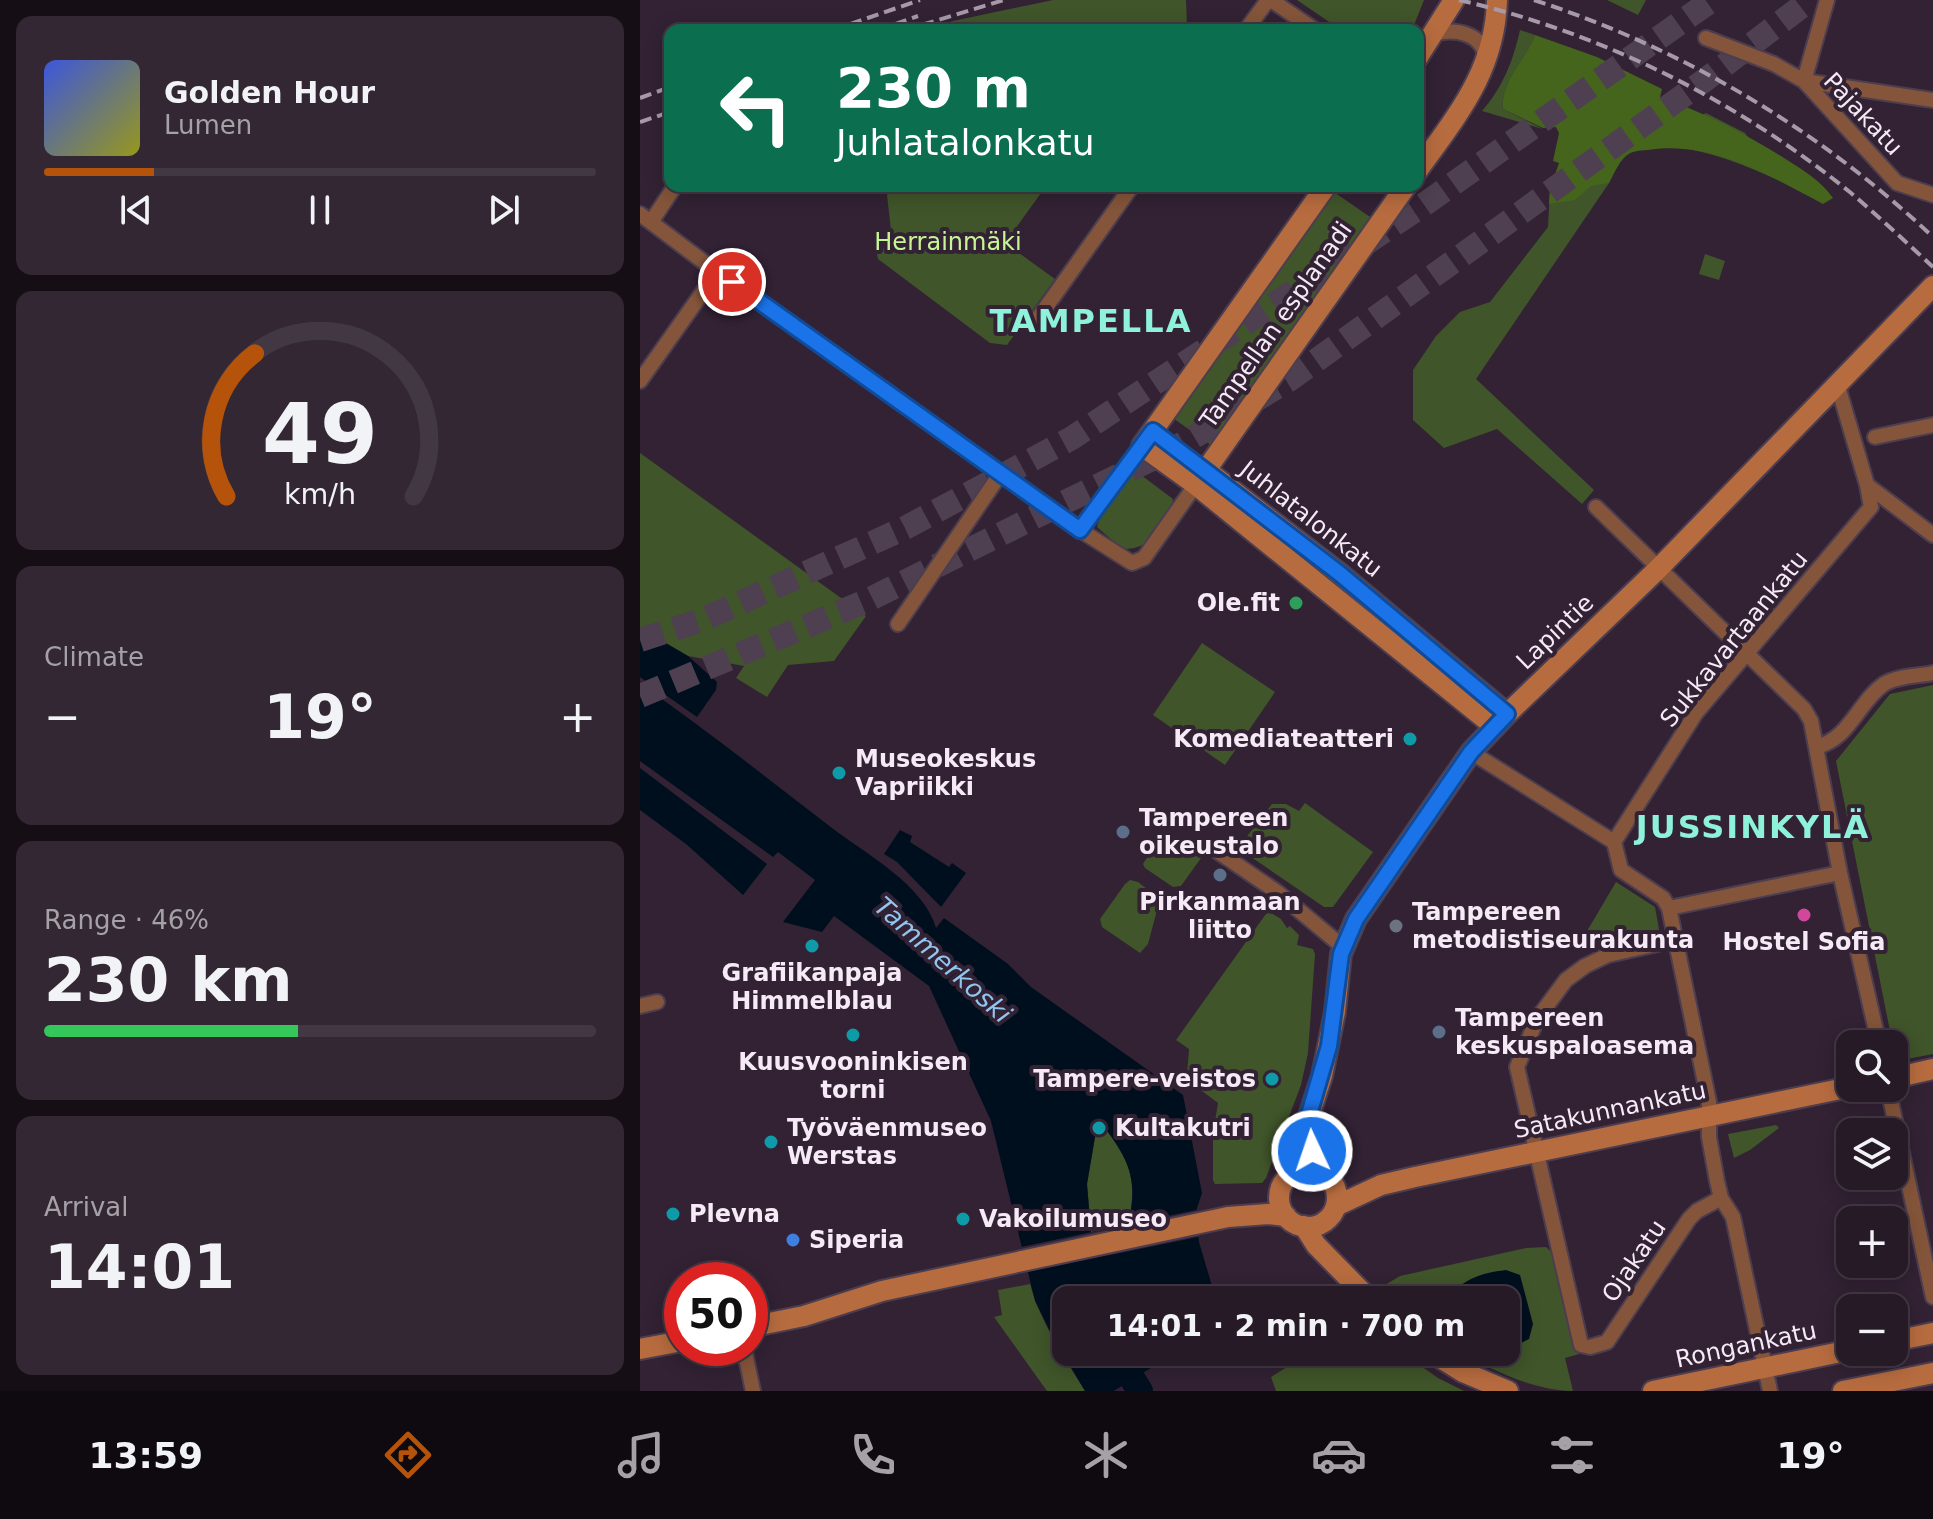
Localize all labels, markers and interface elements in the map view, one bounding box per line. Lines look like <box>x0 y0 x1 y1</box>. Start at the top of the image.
text: 230 m <box>836 55 1031 120</box>
icon: left <box>704 56 808 160</box>
street label: Pajakatu <box>1818 67 1908 161</box>
text: Golden Hour <box>164 75 375 110</box>
text: Lumen <box>164 110 252 140</box>
text: Juhlatalonkatu <box>836 122 1095 163</box>
icon: previous <box>114 188 158 232</box>
icon: pause <box>298 188 342 232</box>
icon: next <box>482 188 526 232</box>
street label: Tampellan esplanadi <box>1194 216 1358 434</box>
park label: Herrainmäki <box>874 228 1022 256</box>
pin <box>698 248 766 316</box>
icon: arrive <box>710 260 754 304</box>
district label: TAMPELLA <box>990 302 1192 340</box>
text: 49 <box>262 385 378 482</box>
street label: Juhlatalonkatu <box>1233 454 1388 583</box>
text: km/h <box>284 477 356 511</box>
street label: Sukkavartaankatu <box>1654 545 1814 733</box>
place label: Ole.fit <box>1197 589 1280 617</box>
street label: Lapintie <box>1511 589 1599 675</box>
marker: Ole.fit <box>1287 594 1305 612</box>
text: Climate <box>44 642 144 672</box>
text: 19° <box>263 682 377 752</box>
text: − <box>44 691 81 742</box>
text: + <box>559 691 596 742</box>
place label: Komediateatteri <box>1173 725 1394 753</box>
marker: Komediateatteri <box>1401 730 1419 748</box>
place label: Museokeskus Vapriikki <box>855 745 1036 801</box>
marker: Museokeskus Vapriikki <box>830 764 848 782</box>
place label: Tampereen oikeustalo <box>1139 804 1288 860</box>
district label: JUSSINKYLÄ <box>1634 808 1870 846</box>
marker: Tampereen oikeustalo <box>1114 823 1132 841</box>
marker: Pirkanmaan liitto <box>1211 866 1229 884</box>
place label: Pirkanmaan liitto <box>1139 888 1301 944</box>
water label: Tammerkoski <box>869 891 1018 1030</box>
place label: Tampereen metodistiseurakunta <box>1412 898 1694 954</box>
text: Range · 46% <box>44 905 209 935</box>
marker: Hostel Sofia <box>1795 906 1813 924</box>
marker: Tampereen metodistiseurakunta <box>1387 917 1405 935</box>
place label: Hostel Sofia <box>1723 928 1885 956</box>
marker: Grafiikanpaja Himmelblau <box>803 937 821 955</box>
text: 230 km <box>44 945 293 1015</box>
place label: Grafiikanpaja Himmelblau <box>722 959 902 1015</box>
place label: Tampereen keskuspaloasema <box>1455 1004 1694 1060</box>
marker: Tampereen keskuspaloasema <box>1430 1023 1448 1041</box>
marker: Kuusvooninkisen torni <box>844 1026 862 1044</box>
map controls <box>1836 1030 1908 1366</box>
button: search <box>1836 1030 1908 1102</box>
place label: Kuusvooninkisen torni <box>738 1048 968 1104</box>
place label: Tampere-veistos <box>1033 1065 1256 1093</box>
marker: Tampere-veistos <box>1263 1070 1281 1088</box>
street label: Satakunnankatu <box>1511 1076 1709 1144</box>
position arrow <box>1270 1109 1354 1193</box>
place label: Työväenmuseo Werstas <box>787 1114 987 1170</box>
place label: Kultakutri <box>1115 1114 1251 1142</box>
button: layers <box>1836 1118 1908 1190</box>
marker: Kultakutri <box>1090 1119 1108 1137</box>
marker: Työväenmuseo Werstas <box>762 1133 780 1151</box>
text: Arrival <box>44 1192 128 1222</box>
place label: Plevna <box>689 1200 780 1228</box>
marker: Plevna <box>664 1205 682 1223</box>
place label: Vakoilumuseo <box>979 1205 1167 1233</box>
button: + <box>1836 1206 1908 1278</box>
marker: Vakoilumuseo <box>954 1210 972 1228</box>
street label: Ojakatu <box>1596 1215 1672 1307</box>
place label: Siperia <box>809 1226 904 1254</box>
marker: Siperia <box>784 1231 802 1249</box>
text: 14:01 <box>44 1232 235 1302</box>
speed limit sign: 50 <box>664 1262 768 1366</box>
button: − <box>1836 1294 1908 1366</box>
text: 14:01 · 2 min · 700 m <box>1107 1308 1465 1343</box>
street label: Rongankatu <box>1673 1316 1819 1374</box>
icon: directions <box>380 1427 436 1483</box>
icon: music <box>613 1427 669 1483</box>
icon: phone <box>845 1427 901 1483</box>
icon: climate <box>1078 1427 1134 1483</box>
icon: car <box>1311 1427 1367 1483</box>
icon: filters <box>1544 1427 1600 1483</box>
text: 13:59 <box>88 1435 203 1476</box>
text: 19° <box>1776 1435 1845 1476</box>

